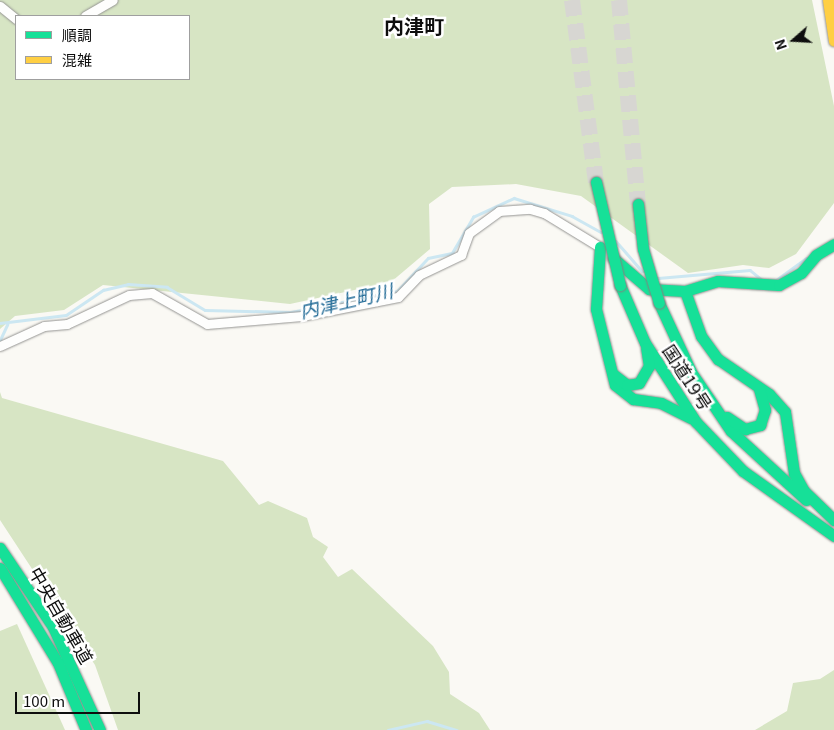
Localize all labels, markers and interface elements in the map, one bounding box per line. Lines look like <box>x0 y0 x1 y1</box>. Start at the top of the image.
district label: 内津町 <box>384 13 444 37</box>
legend <box>15 15 190 80</box>
north arrow <box>769 15 819 65</box>
text: 順調 <box>62 24 92 45</box>
text: N <box>769 37 791 53</box>
text: 混雑 <box>62 49 92 70</box>
water label: 内津上町川 <box>297 278 395 322</box>
street label: 国道19号 <box>659 340 717 414</box>
street label: 中央自動車道 <box>26 563 98 667</box>
scale bar <box>18 682 142 714</box>
text: 100 m <box>23 690 65 711</box>

